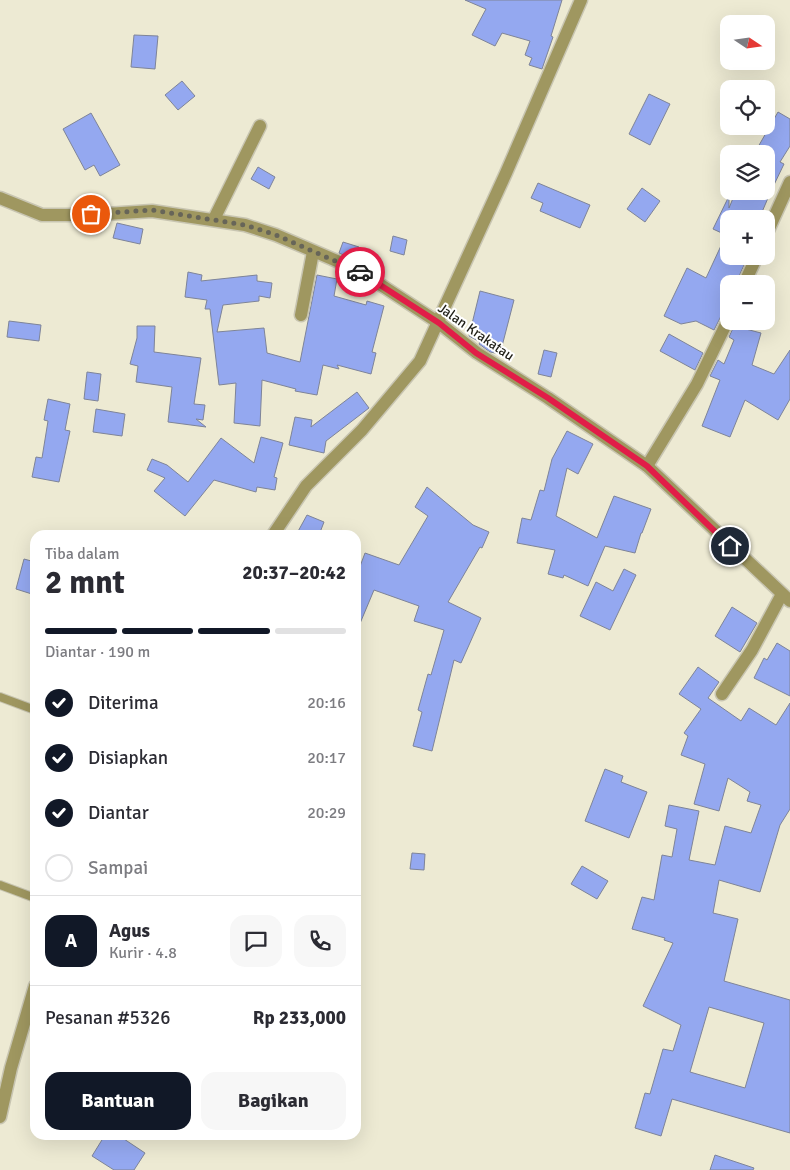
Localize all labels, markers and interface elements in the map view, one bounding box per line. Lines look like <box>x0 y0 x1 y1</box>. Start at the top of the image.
north arrow <box>720 15 775 70</box>
map controls <box>720 15 775 330</box>
button: locate <box>720 80 775 135</box>
button: layers <box>720 145 775 200</box>
pin <box>70 193 112 235</box>
icon: bag <box>77 200 105 228</box>
button: + <box>720 210 775 265</box>
courier <box>335 247 385 297</box>
icon: car <box>346 258 374 286</box>
button: − <box>720 275 775 330</box>
street label: Jalan Krakatau <box>435 299 517 365</box>
pin <box>709 525 751 567</box>
icon: home <box>716 532 744 560</box>
text: Tiba dalam <box>45 544 119 564</box>
text: 20:37–20:42 <box>242 561 346 585</box>
text: 2 mnt <box>45 563 125 602</box>
text: Diantar · 190 m <box>45 642 150 662</box>
icon: check <box>45 689 73 717</box>
text: Diterima <box>88 691 159 715</box>
text: 20:16 <box>307 693 346 713</box>
icon: check <box>45 744 73 772</box>
text: Disiapkan <box>88 746 168 770</box>
text: 20:17 <box>307 748 346 768</box>
icon: check <box>45 799 73 827</box>
text: Diantar <box>88 801 149 825</box>
text: 20:29 <box>307 803 346 823</box>
text: Sampai <box>88 856 148 880</box>
button: chat <box>230 915 282 967</box>
button: phone <box>294 915 346 967</box>
text: Agus <box>109 919 150 943</box>
text: A <box>65 929 77 953</box>
text: Kurir · 4.8 <box>109 943 177 963</box>
text: Pesanan #5326 <box>45 1006 171 1030</box>
text: Rp 233,000 <box>253 1006 346 1030</box>
button: Bantuan <box>45 1072 191 1130</box>
button: Bagikan <box>201 1072 346 1130</box>

